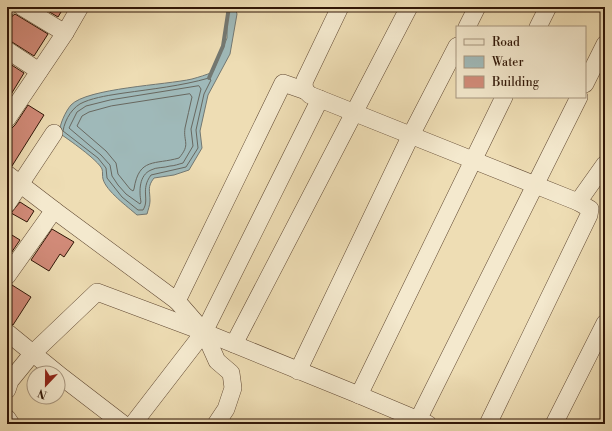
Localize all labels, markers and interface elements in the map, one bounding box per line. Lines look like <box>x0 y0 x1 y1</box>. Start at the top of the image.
legend <box>456 26 586 98</box>
text: Road <box>492 35 520 50</box>
text: Water <box>491 55 524 70</box>
text: Building <box>491 75 540 90</box>
north arrow <box>26 365 66 405</box>
text: N <box>36 385 49 401</box>

